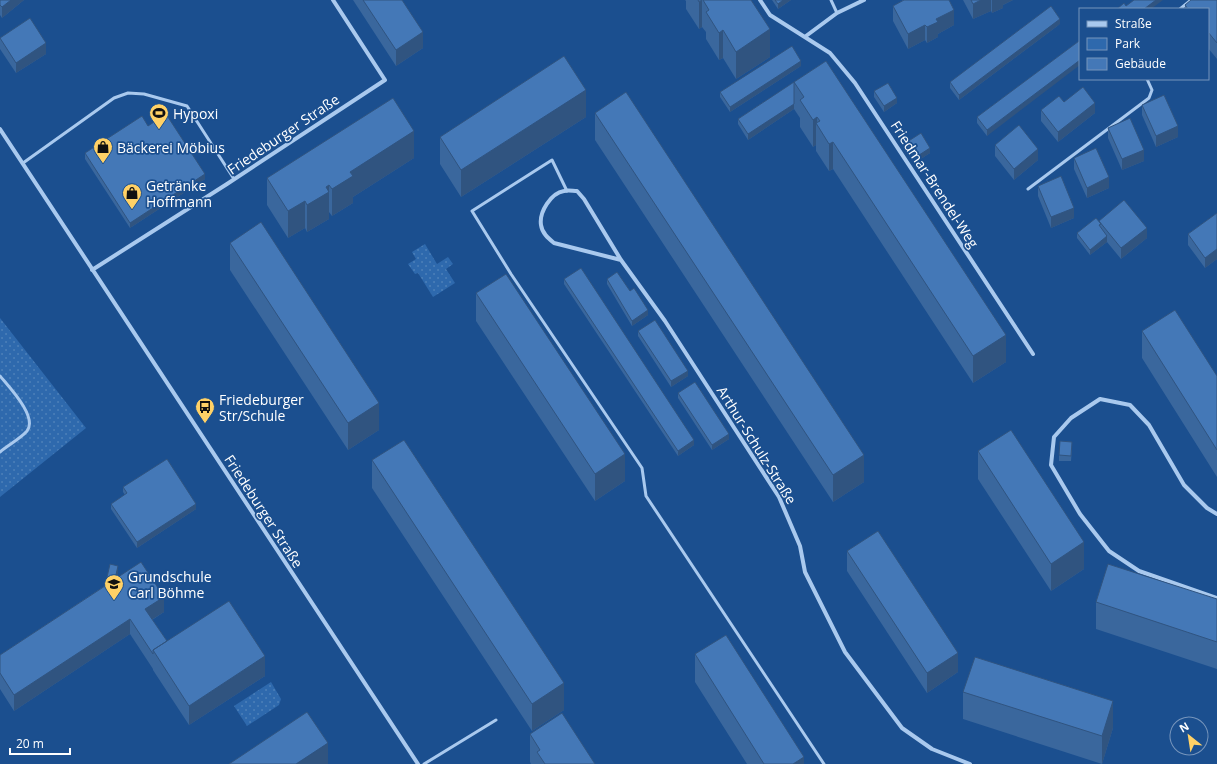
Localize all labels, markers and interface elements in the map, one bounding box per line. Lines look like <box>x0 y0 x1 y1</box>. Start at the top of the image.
legend <box>1079 8 1209 80</box>
text: Straße <box>1115 15 1152 32</box>
text: Park <box>1115 35 1141 52</box>
text: Gebäude <box>1115 55 1166 72</box>
street label: Friedeburger Straße <box>223 89 343 179</box>
sports icon: Hypoxi <box>148 102 170 130</box>
place label: Hypoxi <box>173 104 218 123</box>
street label: Friedmar-Brendel-Weg <box>887 117 983 252</box>
shop icon: Bäckerei Möbius <box>92 136 114 164</box>
place label: Bäckerei Möbius <box>117 138 225 157</box>
place label: Getränke Hoffmann <box>146 176 212 211</box>
shop icon: Getränke Hoffmann <box>121 182 143 210</box>
street label: Arthur-Schulz-Straße <box>713 382 801 508</box>
place label: Friedeburger Str/Schule <box>219 390 304 425</box>
bus stop icon: Friedeburger Str/Schule <box>194 396 216 424</box>
street label: Friedeburger Straße <box>220 451 308 571</box>
place label: Grundschule Carl Böhme <box>128 567 212 602</box>
school or university icon: Grundschule Carl Böhme <box>103 573 125 601</box>
north arrow <box>1169 716 1209 756</box>
text: N <box>1176 718 1191 736</box>
scale bar <box>10 730 70 756</box>
text: 20 m <box>16 735 44 752</box>

